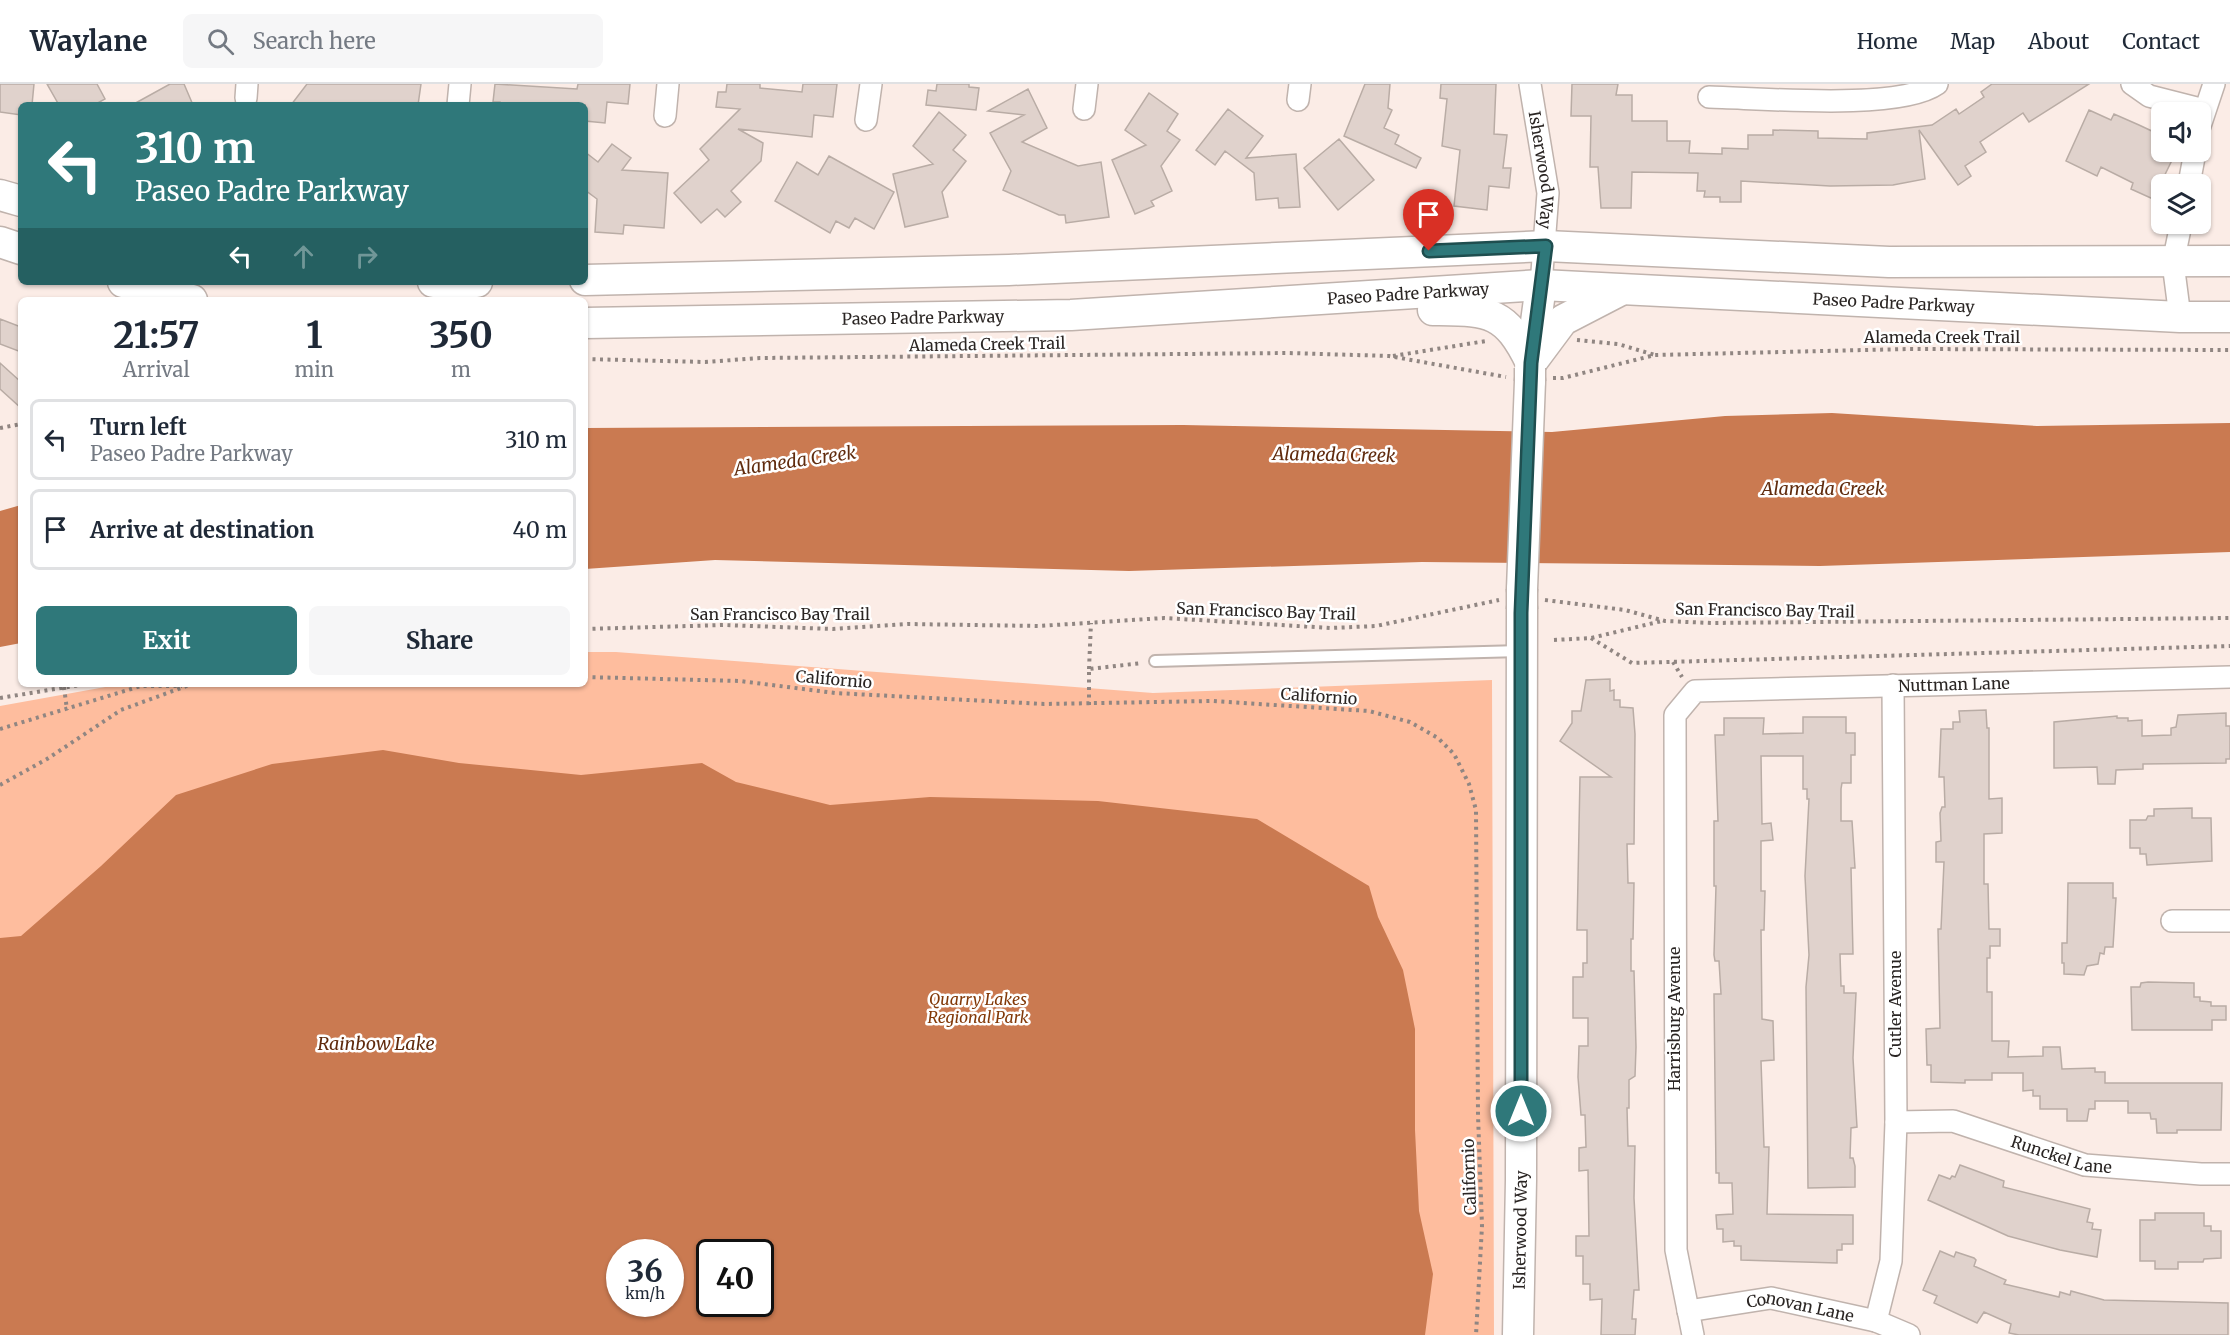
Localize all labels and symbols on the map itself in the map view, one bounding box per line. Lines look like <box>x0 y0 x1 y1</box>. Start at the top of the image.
street label: Isherwood Way <box>1525 109 1558 230</box>
pin <box>1403 189 1454 251</box>
street label: Paseo Padre Parkway <box>1327 278 1491 309</box>
street label: Paseo Padre Parkway <box>1812 289 1976 317</box>
street label: Paseo Padre Parkway <box>842 306 1005 329</box>
street label: Alameda Creek Trail <box>1863 327 2020 347</box>
street label: Alameda Creek Trail <box>908 333 1065 355</box>
water label: Alameda Creek <box>730 441 858 481</box>
water label: Alameda Creek <box>1270 442 1396 467</box>
water label: Alameda Creek <box>1760 477 1885 500</box>
street label: San Francisco Bay Trail <box>1176 598 1356 624</box>
street label: San Francisco Bay Trail <box>1675 598 1855 622</box>
street label: San Francisco Bay Trail <box>690 604 870 624</box>
street label: Californio <box>795 666 873 692</box>
street label: Nuttman Lane <box>1898 673 2010 696</box>
street label: Californio <box>1280 683 1358 709</box>
street label: Harrisburg Avenue <box>1664 947 1684 1091</box>
street label: Cutler Avenue <box>1885 951 1905 1057</box>
park label: Quarry Lakes Regional Park <box>927 989 1029 1027</box>
water label: Rainbow Lake <box>317 1032 435 1055</box>
position arrow <box>1489 1079 1553 1143</box>
street label: Runckel Lane <box>2009 1131 2113 1177</box>
street label: Californio <box>1458 1138 1480 1216</box>
street label: Isherwood Way <box>1509 1170 1531 1290</box>
speed limit sign: 40 <box>696 1239 774 1317</box>
street label: Conovan Lane <box>1745 1287 1856 1326</box>

